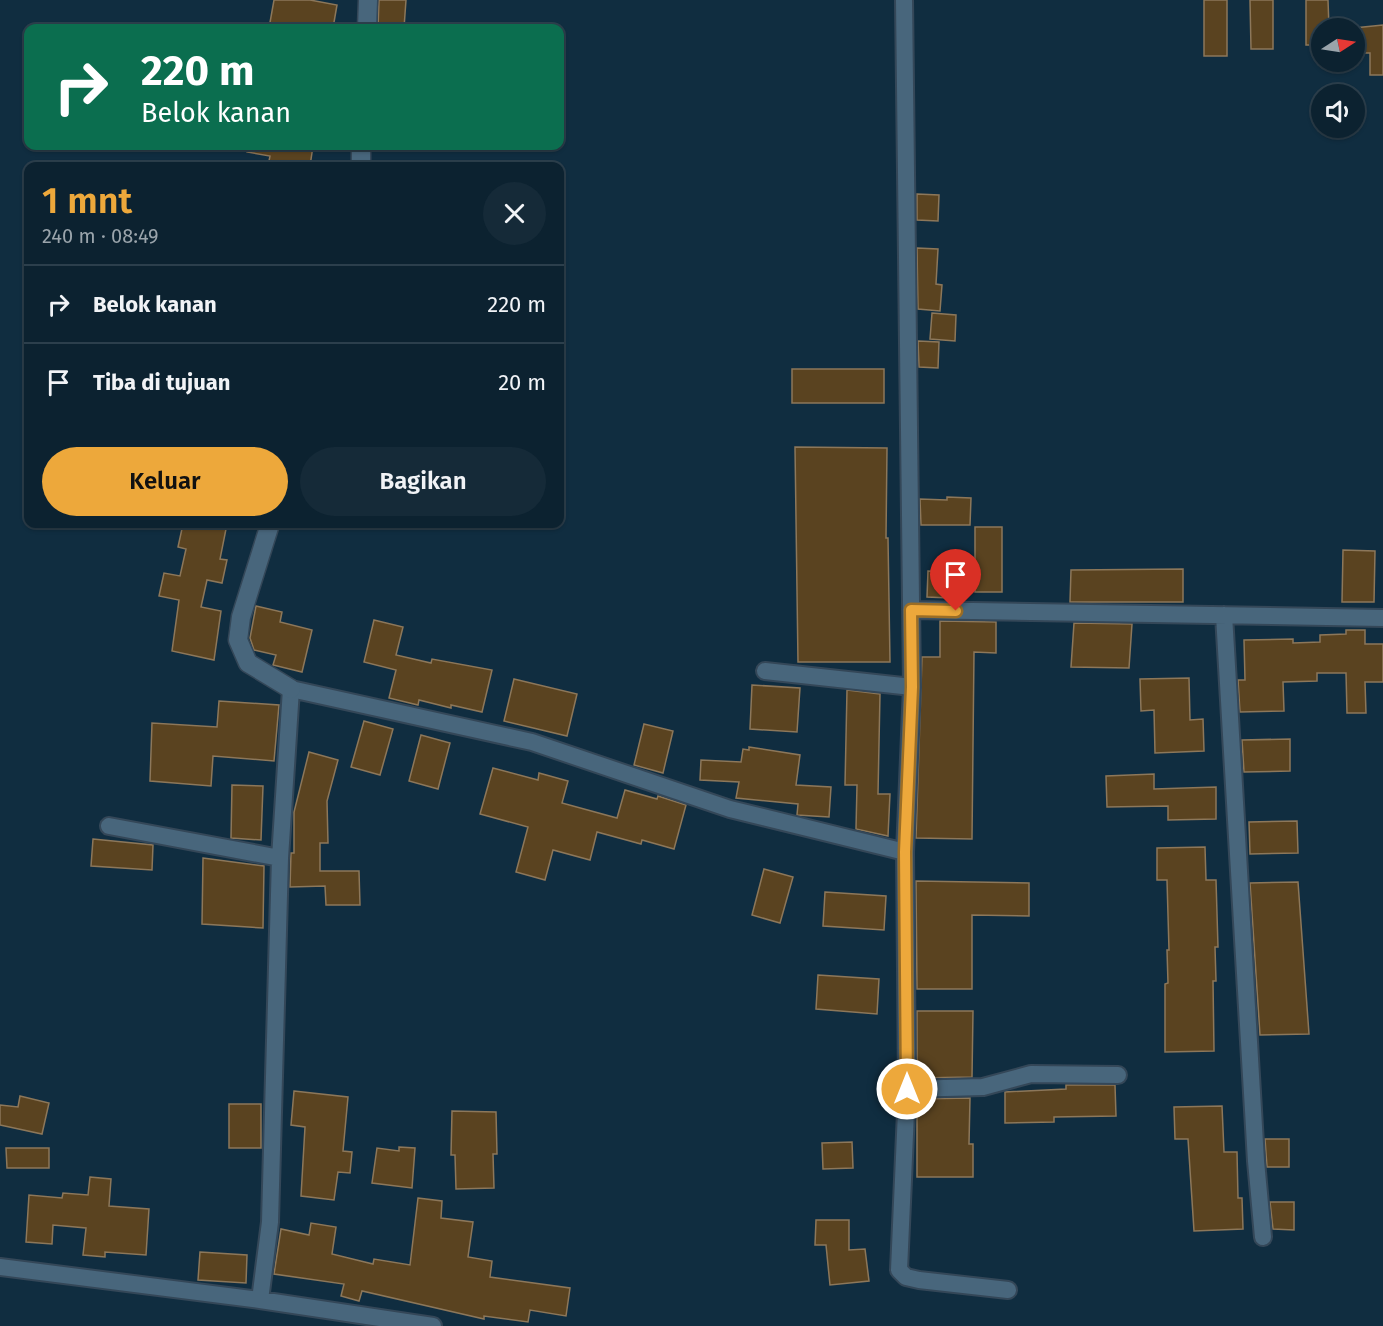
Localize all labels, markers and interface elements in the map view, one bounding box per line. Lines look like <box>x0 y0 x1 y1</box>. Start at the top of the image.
north arrow <box>1311 18 1365 72</box>
map controls <box>1311 18 1365 138</box>
text: 220 m <box>141 46 254 96</box>
icon: right <box>42 48 120 126</box>
button: sound <box>1311 84 1365 138</box>
text: Belok kanan <box>141 97 291 129</box>
text: 1 mnt <box>42 179 132 223</box>
button: close <box>483 182 546 245</box>
text: 240 m · 08:49 <box>42 224 159 248</box>
icon: right <box>42 288 75 321</box>
text: Belok kanan <box>93 291 217 318</box>
text: 220 m <box>487 291 546 318</box>
icon: arrive <box>42 366 75 399</box>
text: Tiba di tujuan <box>93 369 230 396</box>
text: 20 m <box>498 369 546 396</box>
button: Keluar <box>42 447 288 516</box>
button: Bagikan <box>300 447 546 516</box>
pin <box>930 549 981 611</box>
icon: arrive <box>939 558 972 591</box>
position arrow <box>875 1057 939 1121</box>

